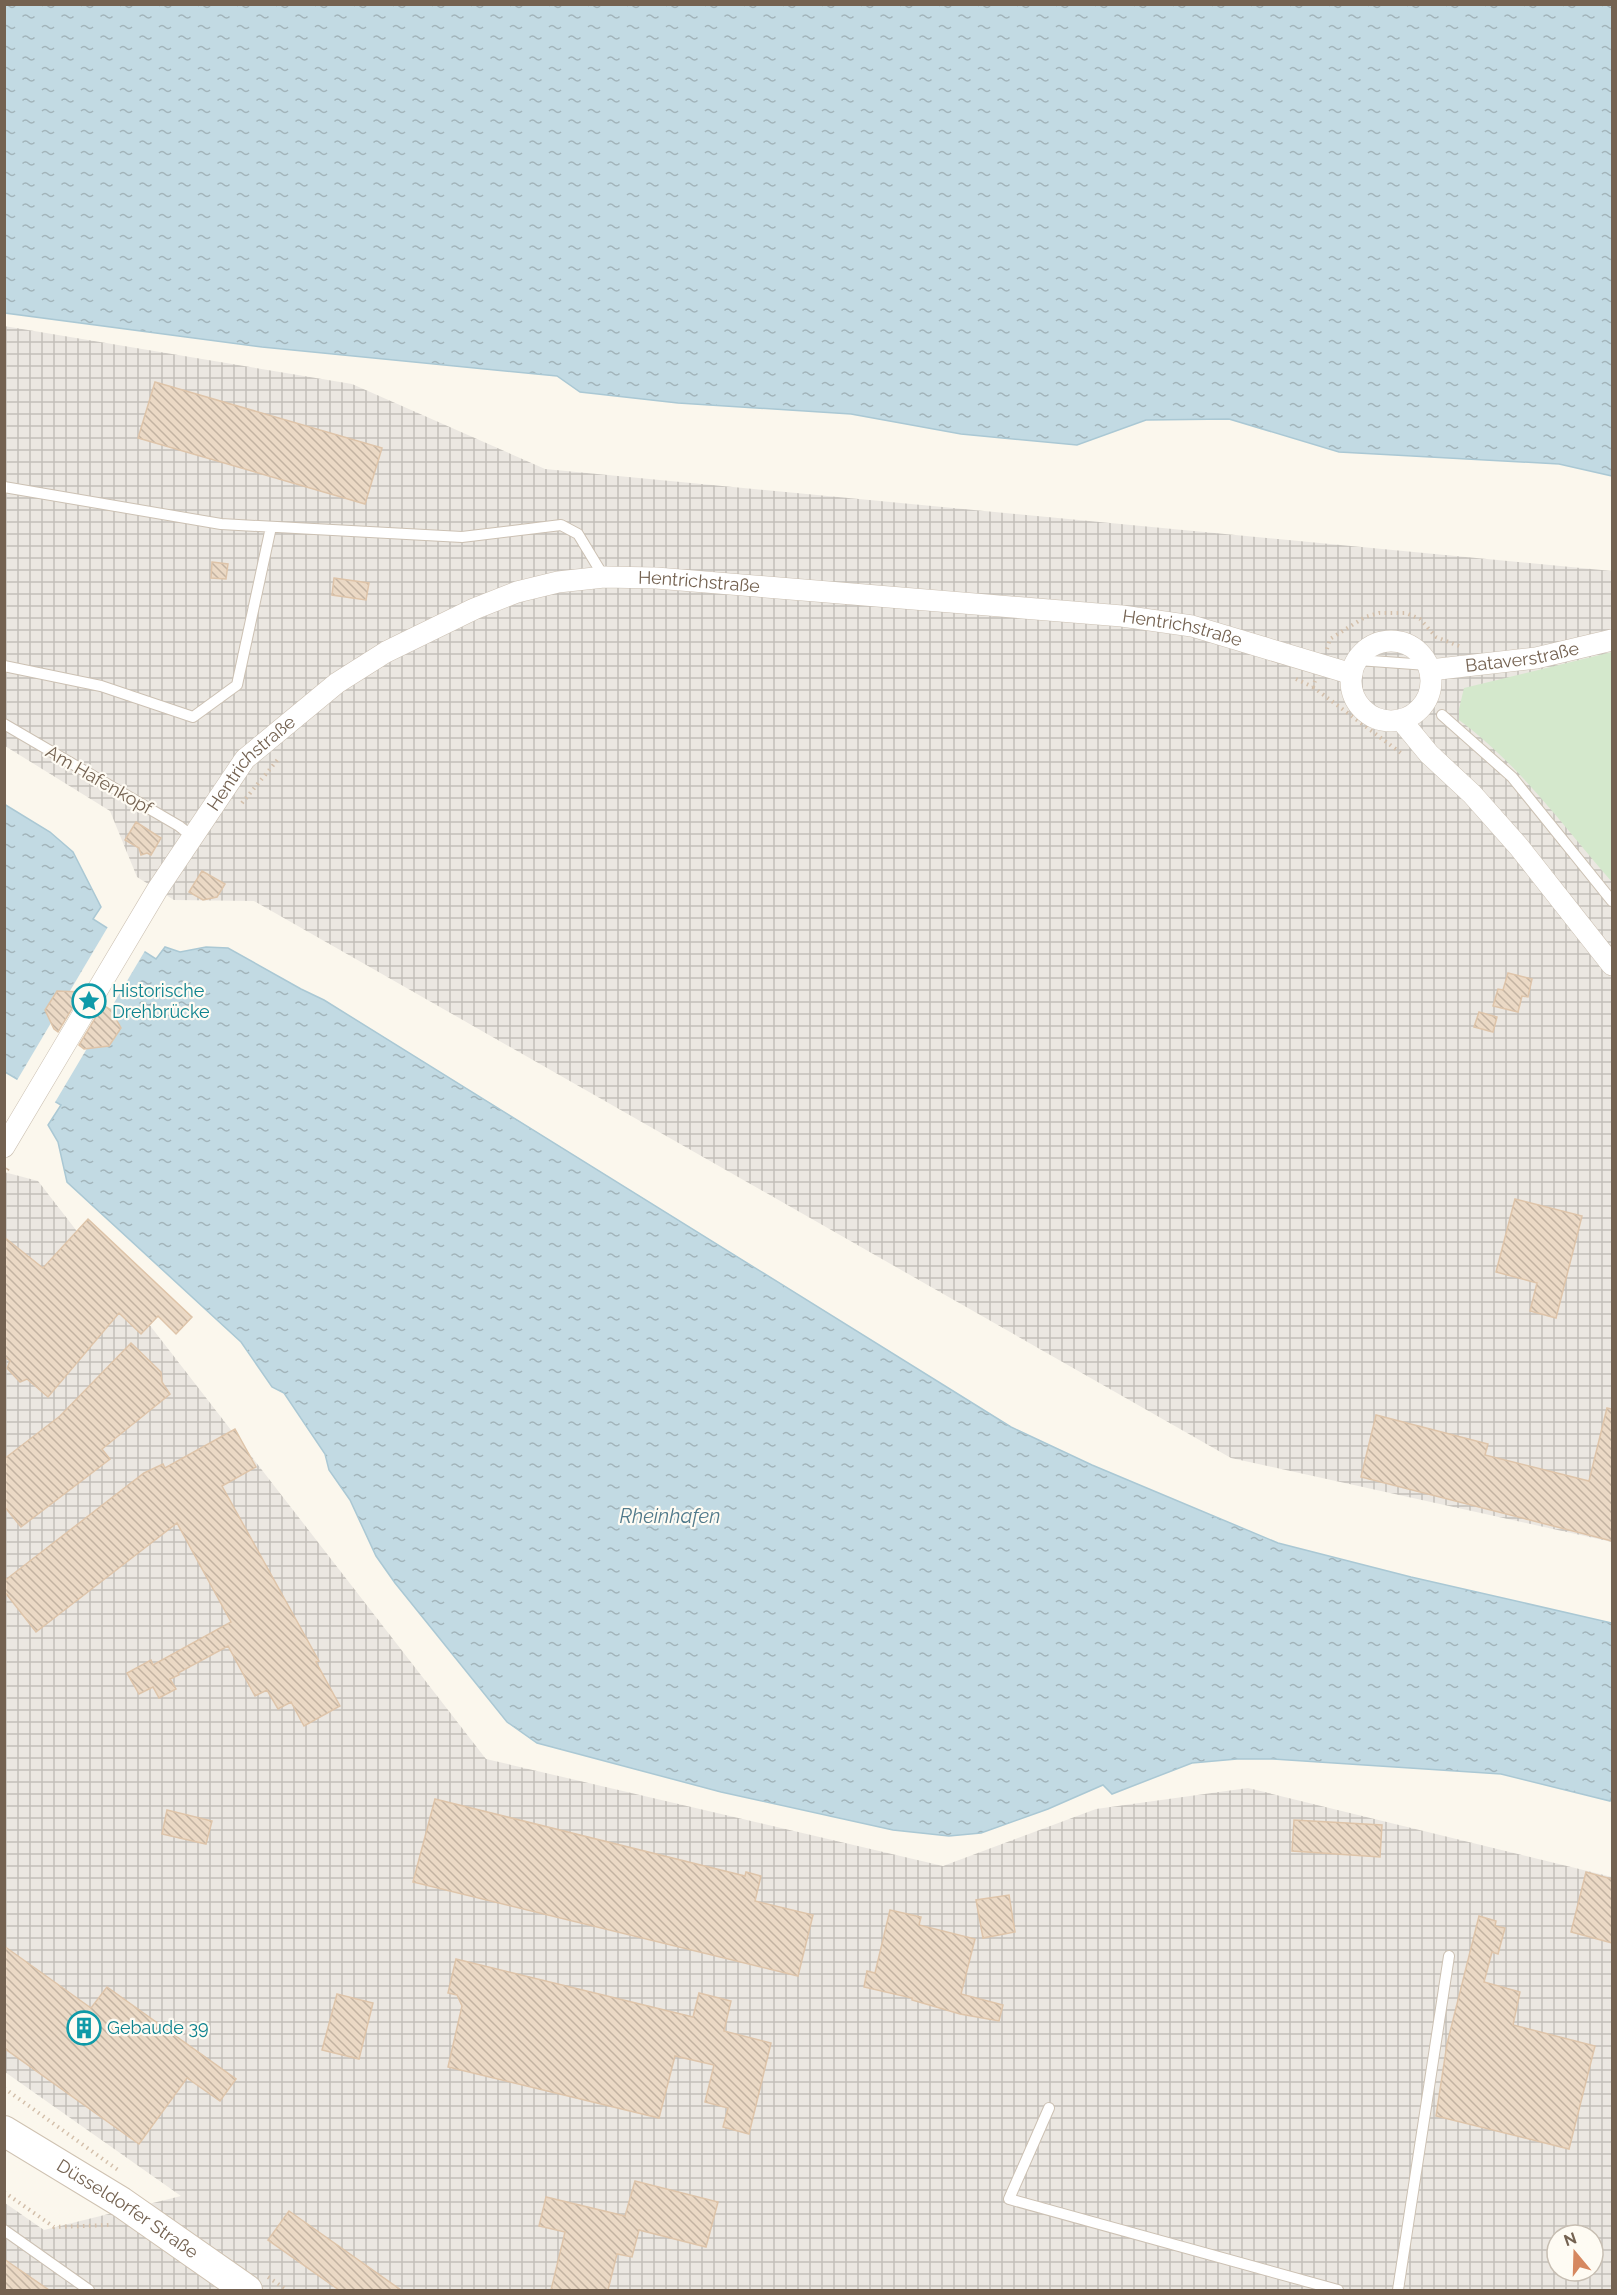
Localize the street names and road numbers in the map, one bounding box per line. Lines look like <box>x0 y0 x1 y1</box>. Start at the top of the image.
street label: Hentrichstraße <box>638 567 761 596</box>
street label: Hentrichstraße <box>1121 605 1245 651</box>
street label: Bataverstraße <box>1464 637 1581 676</box>
street label: Hentrichstraße <box>202 711 300 814</box>
street label: Am Hafenkopf <box>42 741 157 819</box>
street label: Düsseldorfer Straße <box>53 2155 203 2263</box>

